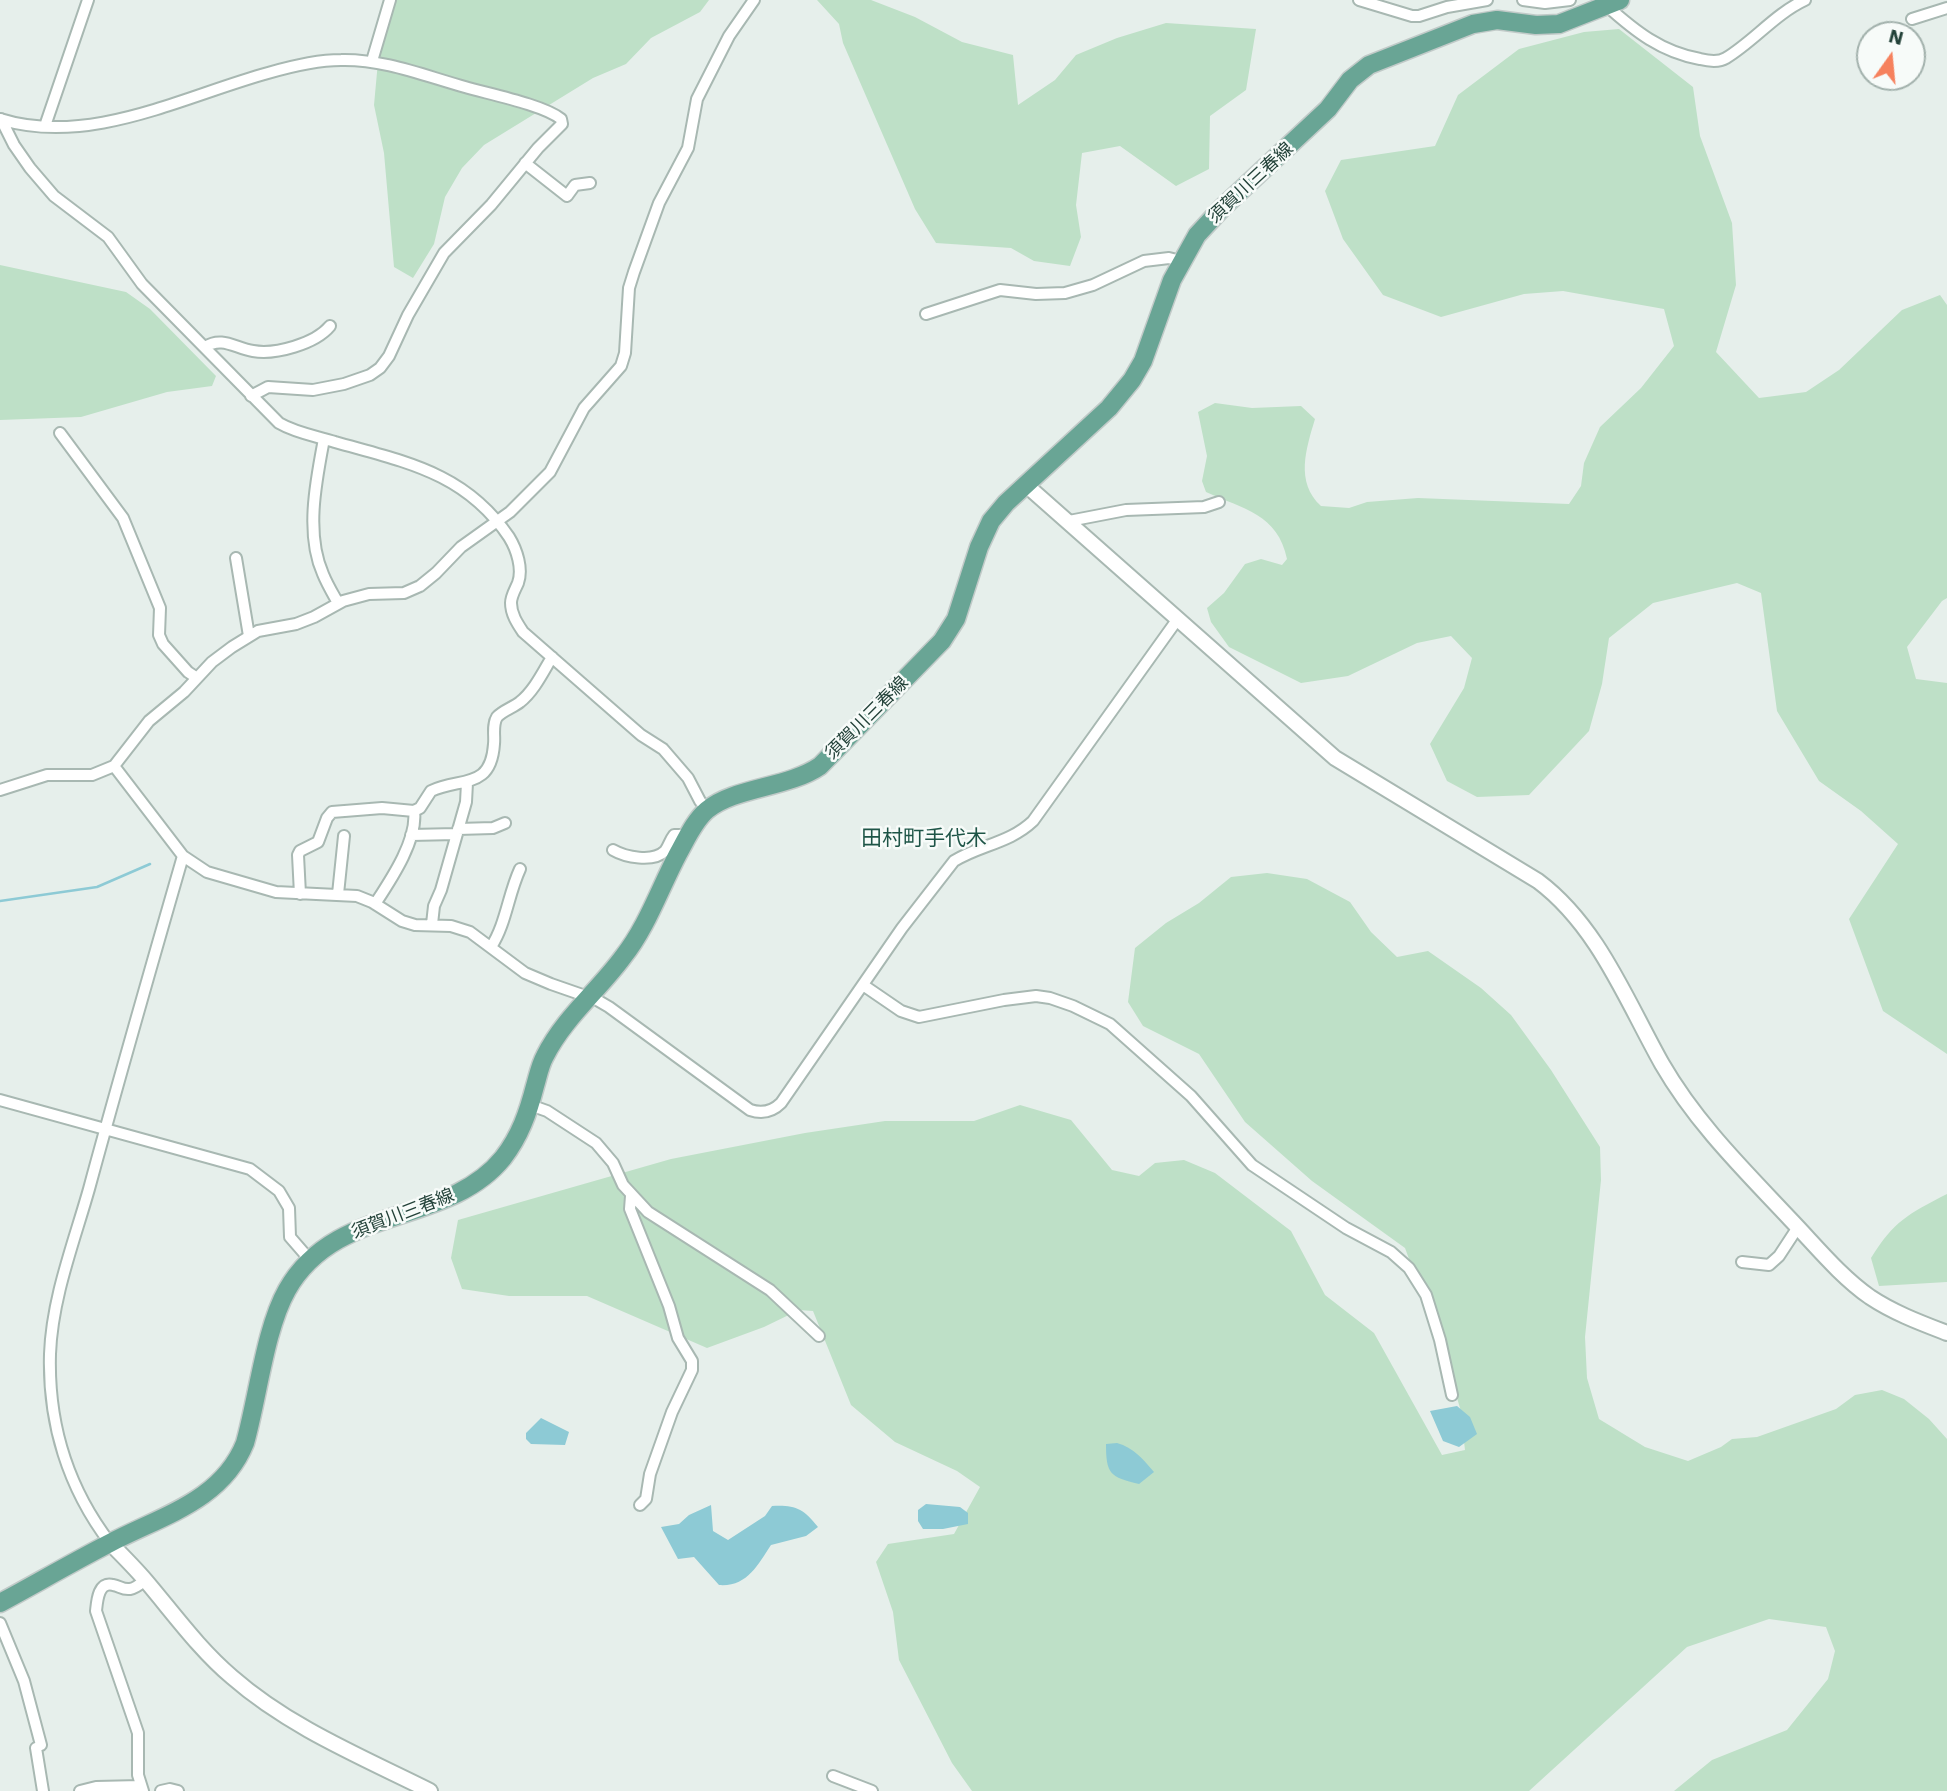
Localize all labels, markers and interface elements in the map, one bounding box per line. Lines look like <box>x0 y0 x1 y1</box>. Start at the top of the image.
north arrow <box>1856 21 1926 91</box>
text: N <box>1886 24 1906 50</box>
street label: 須賀川三春線 <box>1204 138 1298 228</box>
street label: 須賀川三春線 <box>821 672 913 764</box>
district label: 田村町手代木 <box>861 826 987 852</box>
street label: 須賀川三春線 <box>349 1185 457 1243</box>

